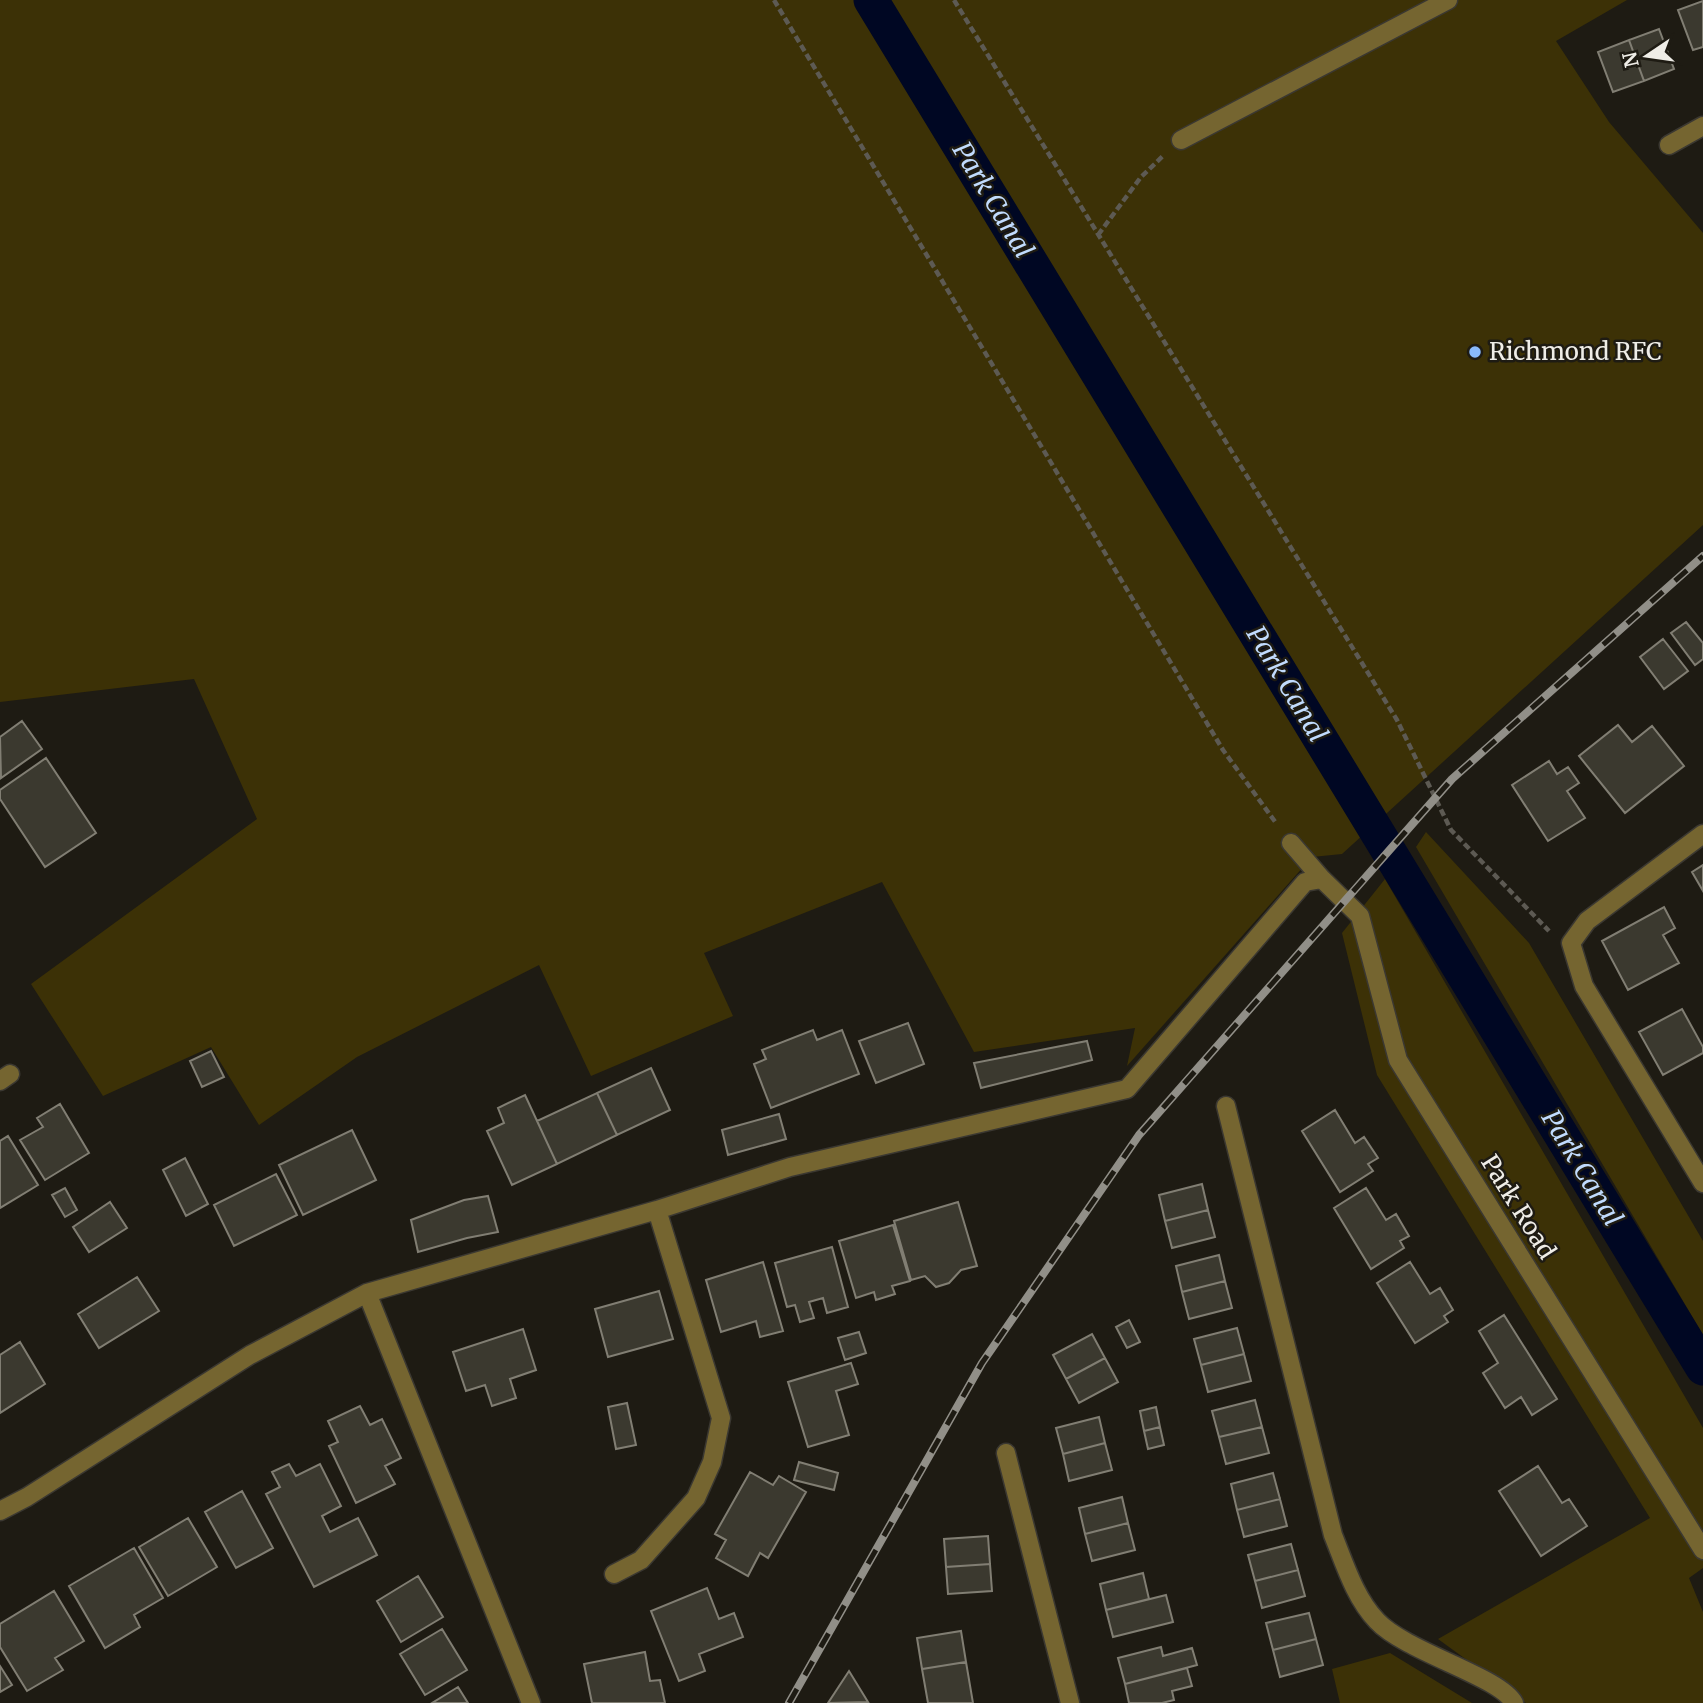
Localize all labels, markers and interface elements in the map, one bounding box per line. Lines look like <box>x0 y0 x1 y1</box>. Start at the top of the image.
north arrow <box>1612 21 1682 91</box>
text: N <box>1617 50 1644 70</box>
water label: Park Canal <box>946 136 1041 264</box>
place label: Richmond RFC <box>1489 336 1662 367</box>
marker: Richmond RFC <box>1467 344 1483 360</box>
water label: Park Canal <box>1240 620 1335 748</box>
water label: Park Canal <box>1535 1104 1630 1232</box>
street label: Park Road <box>1474 1149 1563 1265</box>

